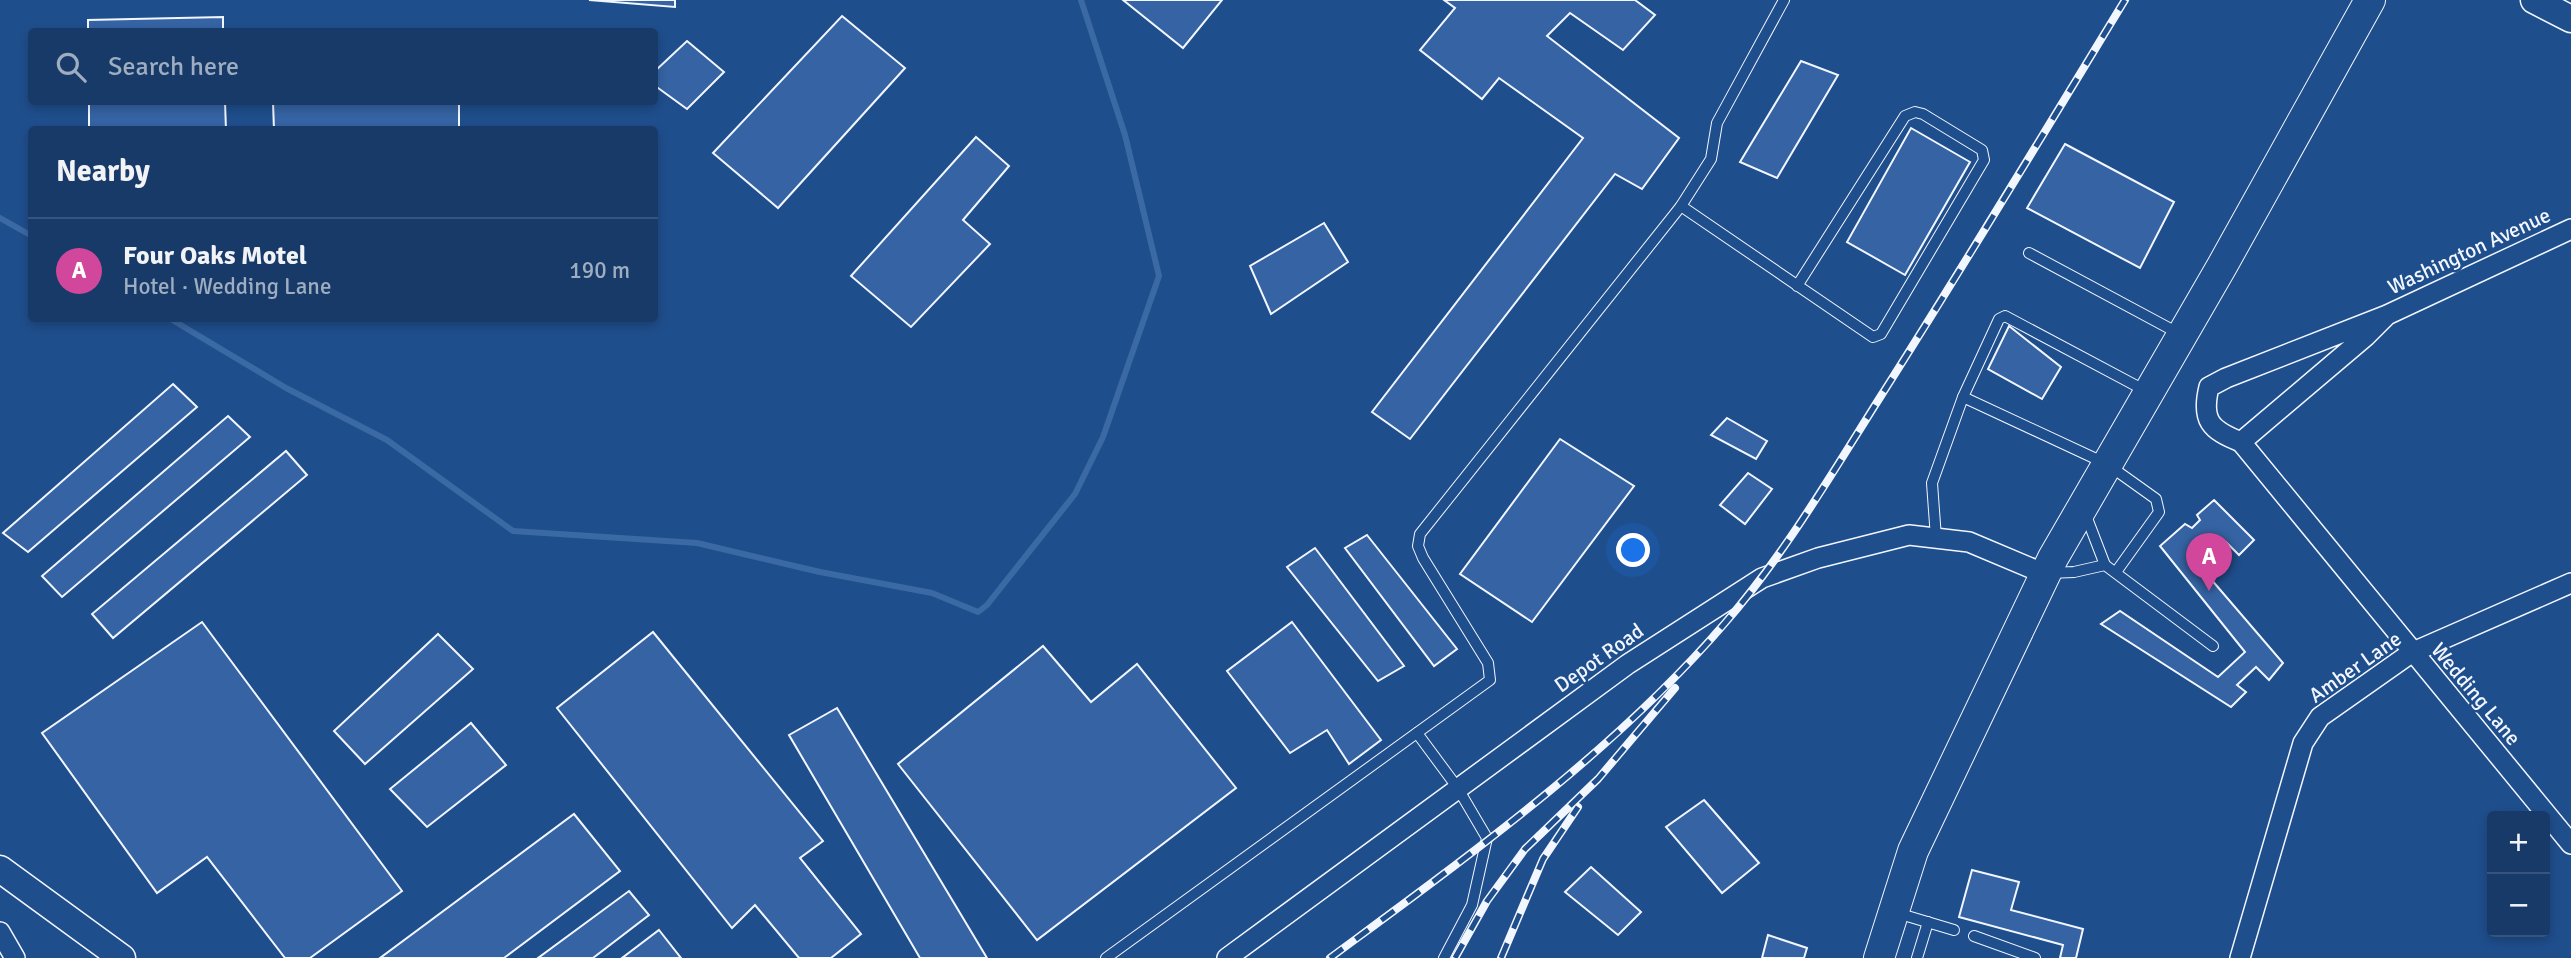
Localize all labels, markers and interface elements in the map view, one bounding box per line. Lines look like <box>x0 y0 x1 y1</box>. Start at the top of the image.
search box <box>28 28 658 105</box>
icon: search <box>52 48 90 86</box>
text: Search here <box>108 51 239 83</box>
text: Nearby <box>56 153 150 190</box>
street label: Washington Avenue <box>2384 202 2554 300</box>
text: Four Oaks Motel <box>123 240 307 272</box>
text: A <box>72 256 86 285</box>
text: 190 m <box>569 256 630 285</box>
text: Hotel · Wedding Lane <box>123 272 331 301</box>
your location <box>1616 533 1650 567</box>
pin: A <box>2186 533 2232 591</box>
street label: Depot Road <box>1549 618 1649 698</box>
street label: Amber Lane <box>2304 626 2406 708</box>
street label: Wedding Lane <box>2426 637 2526 751</box>
map controls <box>2487 811 2550 937</box>
button: + <box>2487 811 2550 874</box>
button: − <box>2487 874 2550 937</box>

